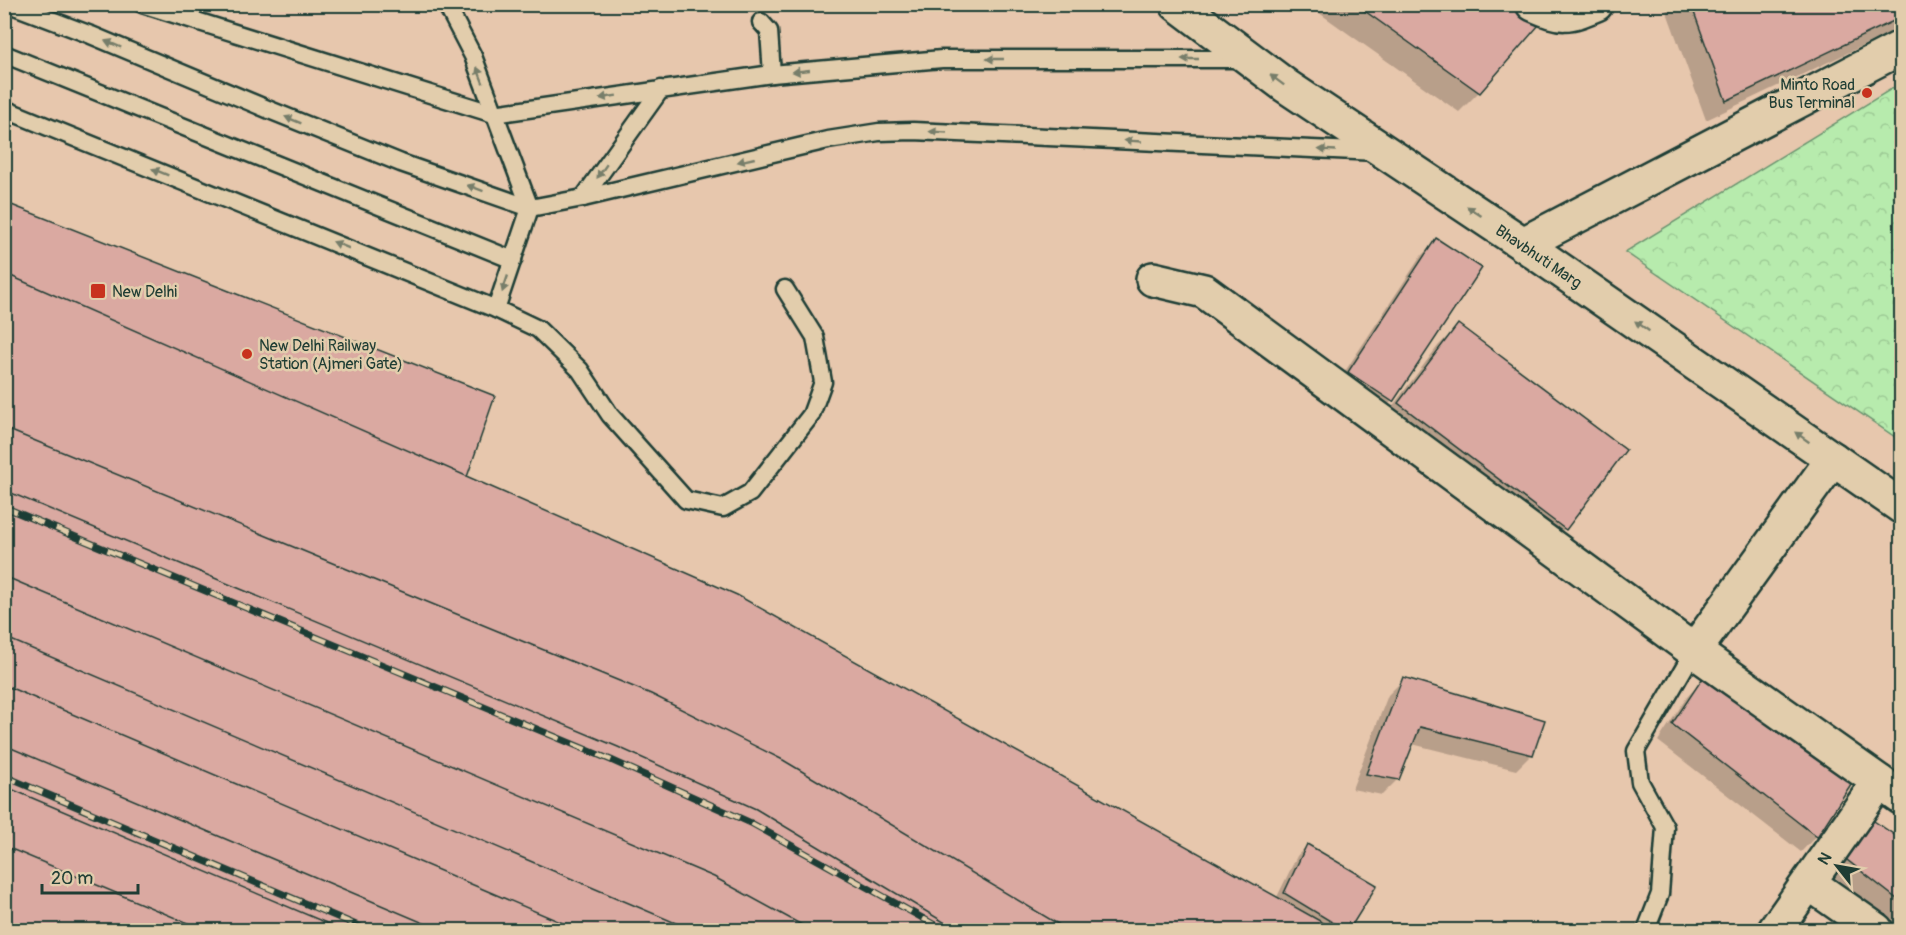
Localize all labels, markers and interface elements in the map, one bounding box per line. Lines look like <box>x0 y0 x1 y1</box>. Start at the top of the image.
one-way arrow <box>104 39 122 48</box>
one-way arrow <box>986 54 1005 64</box>
one-way arrow <box>1181 54 1200 64</box>
one-way arrow <box>474 66 484 84</box>
one-way arrow <box>791 66 810 76</box>
one-way arrow <box>1270 74 1285 86</box>
place label: Minto Road Bus Terminal <box>1769 75 1855 113</box>
marker: Minto Road Bus Terminal <box>1860 86 1874 100</box>
one-way arrow <box>598 93 617 102</box>
one-way arrow <box>284 115 302 124</box>
one-way arrow <box>928 128 947 137</box>
one-way arrow <box>1123 137 1142 146</box>
one-way arrow <box>1318 146 1337 155</box>
one-way arrow <box>737 155 755 165</box>
one-way arrow <box>597 164 609 179</box>
one-way arrow <box>151 167 169 176</box>
one-way arrow <box>466 183 484 193</box>
one-way arrow <box>1466 206 1482 217</box>
street label: Bhavbhuti Marg <box>1491 221 1586 293</box>
one-way arrow <box>331 240 349 250</box>
one-way arrow <box>499 275 509 293</box>
marker: New Delhi <box>89 282 107 300</box>
place label: New Delhi <box>112 282 177 302</box>
one-way arrow <box>1634 320 1650 332</box>
place label: New Delhi Railway Station (Ajmeri Gate) <box>259 336 403 374</box>
marker: New Delhi Railway Station (Ajmeri Gate) <box>240 347 254 361</box>
one-way arrow <box>1794 431 1810 443</box>
north arrow <box>1807 836 1867 896</box>
text: N <box>1814 849 1836 869</box>
scale bar <box>42 857 138 895</box>
text: 20 m <box>51 867 93 890</box>

